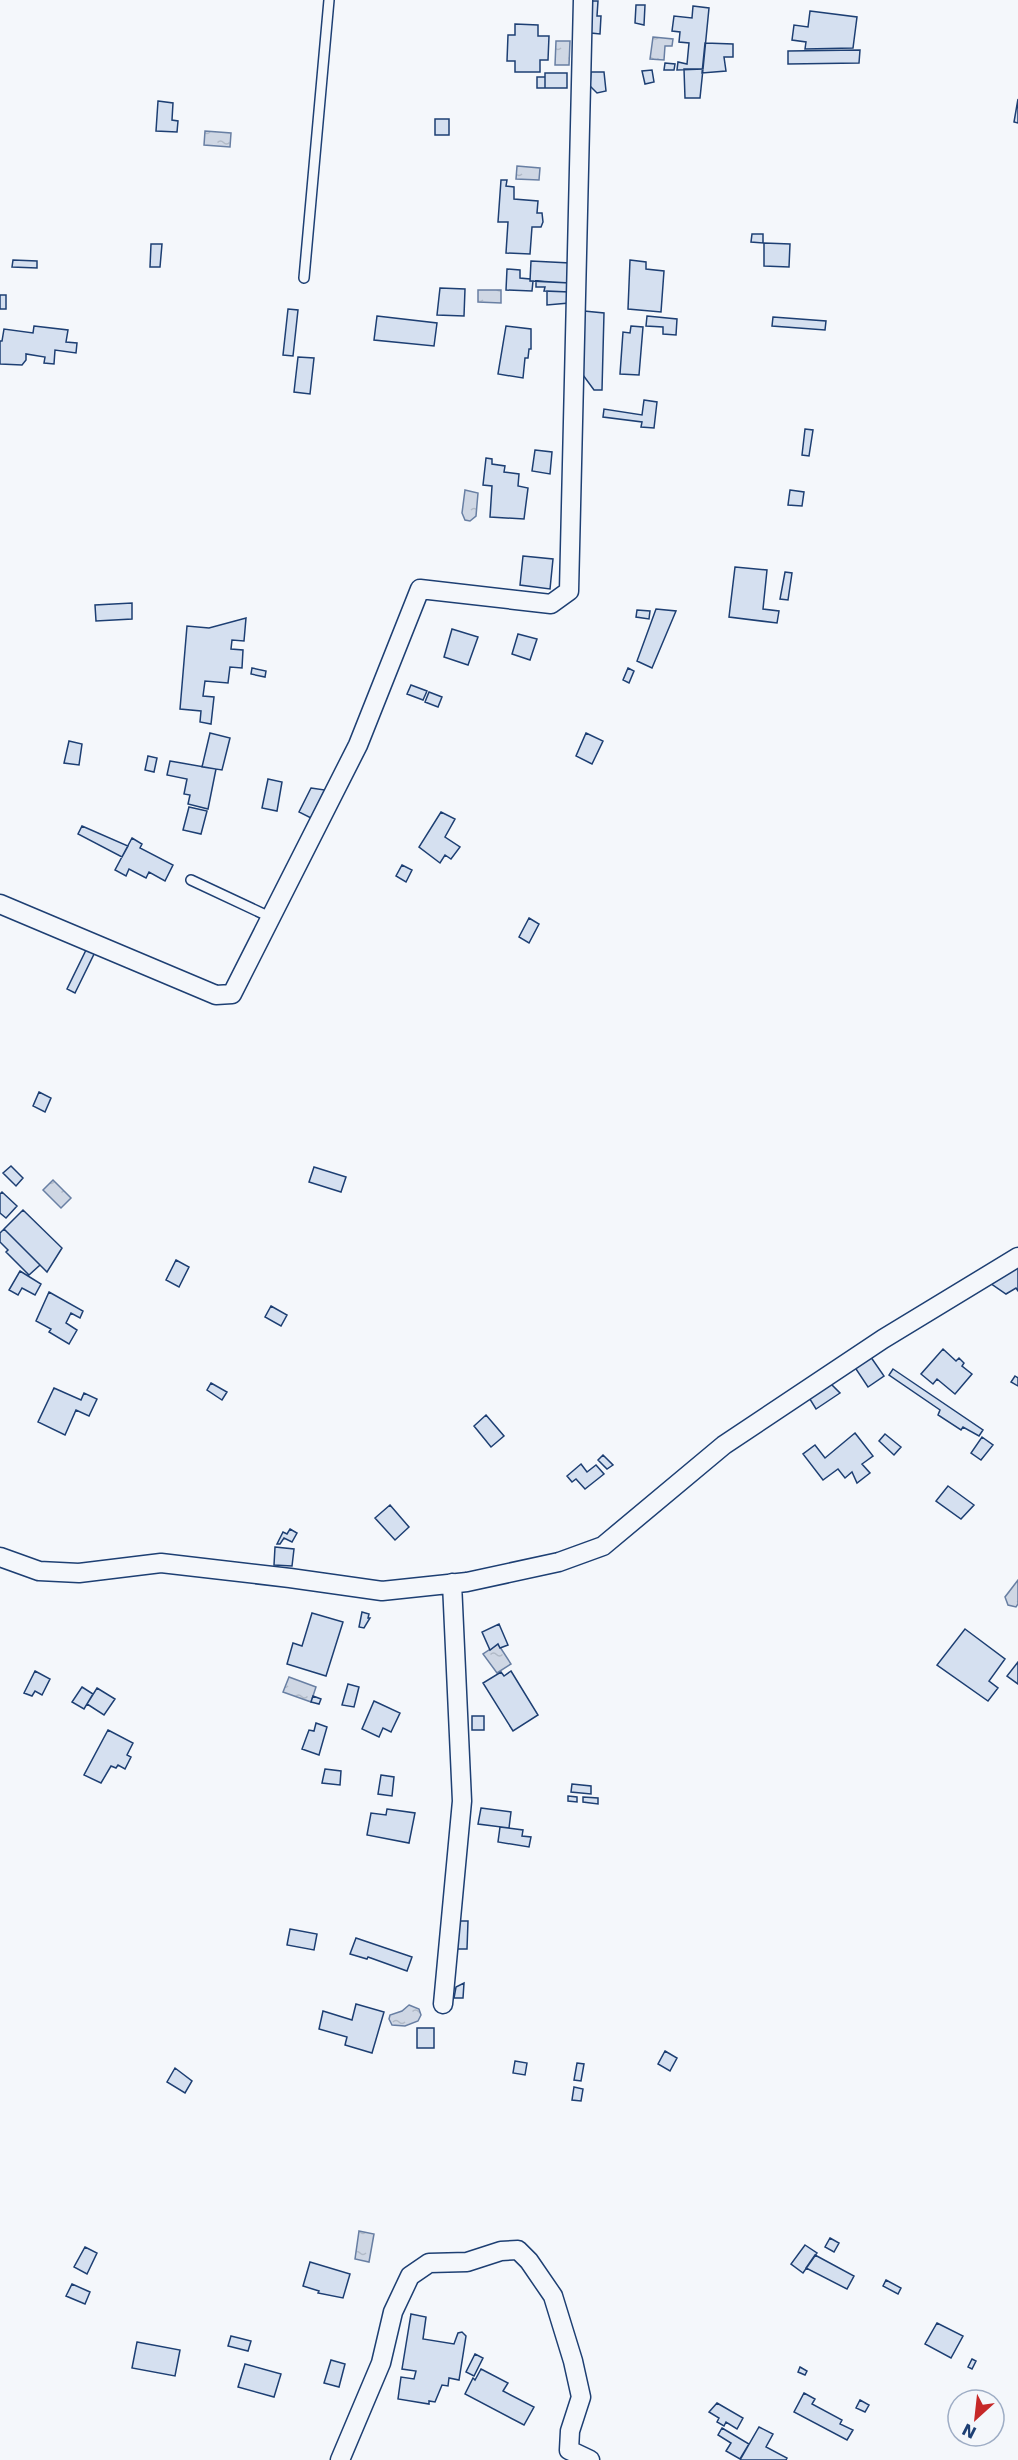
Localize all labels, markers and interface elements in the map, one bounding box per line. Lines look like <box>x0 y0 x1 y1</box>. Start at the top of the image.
north arrow <box>946 2388 1006 2448</box>
text: N <box>959 2419 980 2442</box>

